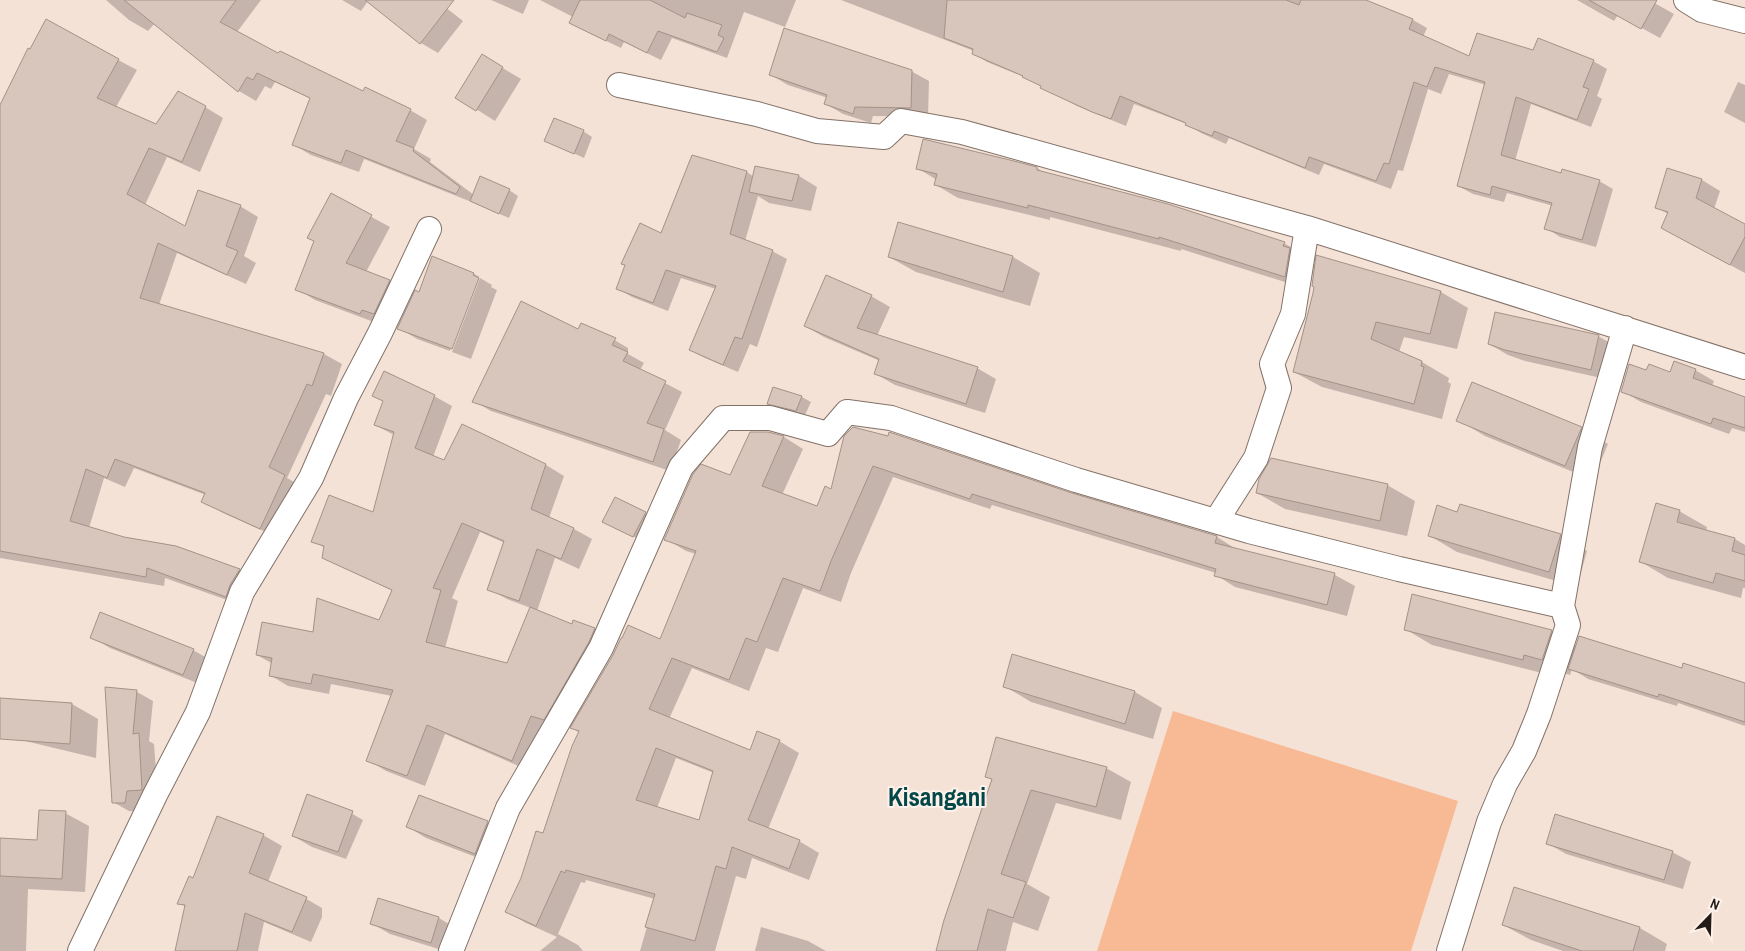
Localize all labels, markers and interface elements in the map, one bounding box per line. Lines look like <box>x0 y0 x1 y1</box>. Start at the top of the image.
district label: Kisangani <box>888 780 986 814</box>
north arrow <box>1685 891 1735 941</box>
text: N <box>1708 894 1722 914</box>

